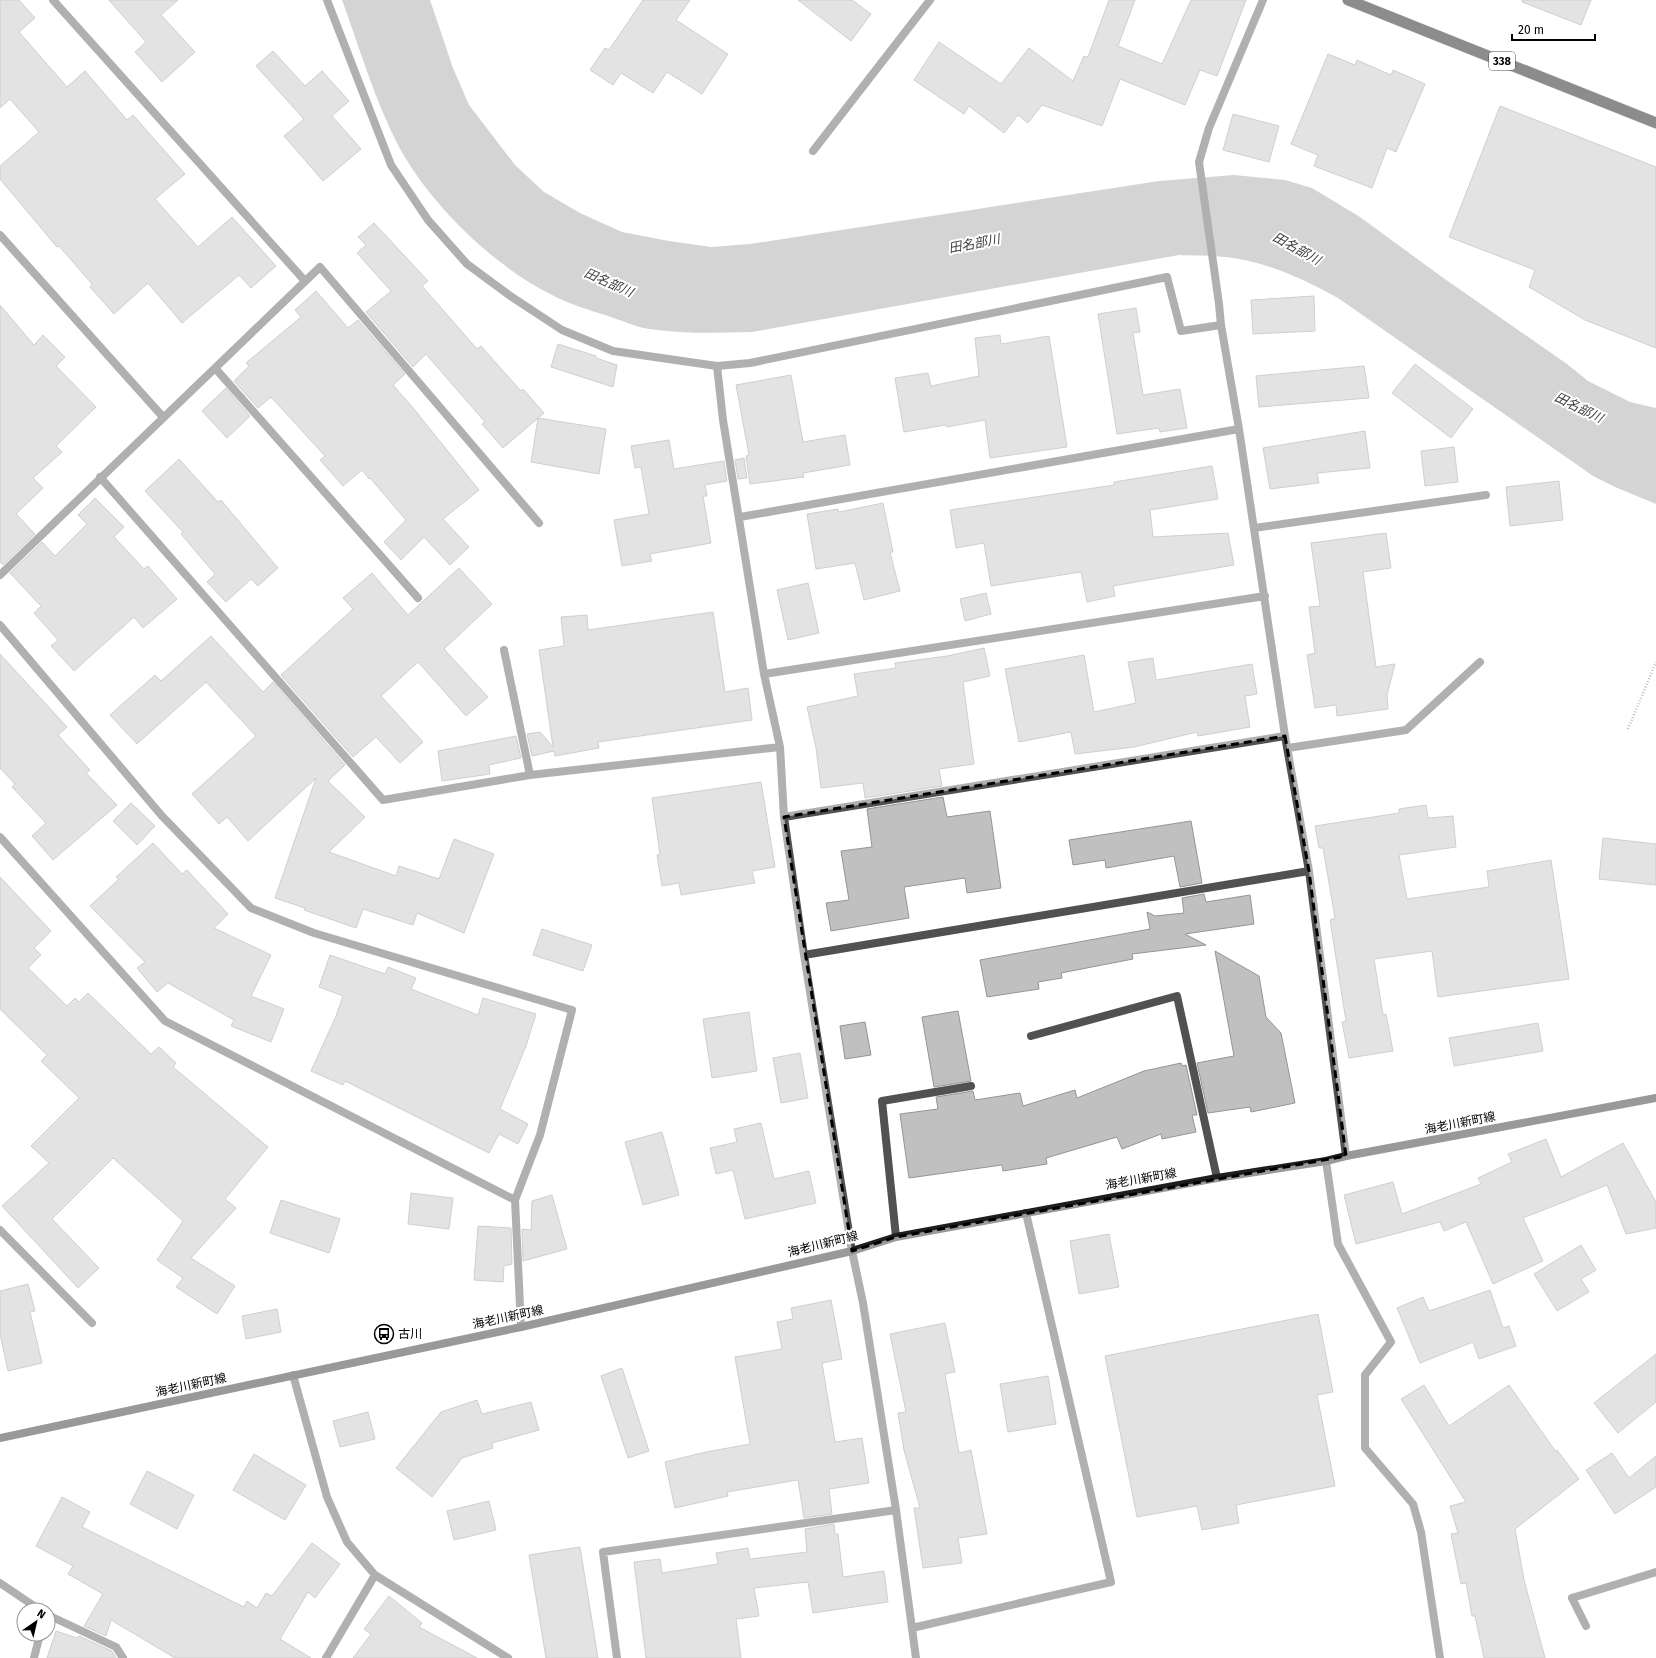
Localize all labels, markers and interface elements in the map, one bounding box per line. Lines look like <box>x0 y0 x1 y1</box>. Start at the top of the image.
scale bar <box>1512 16 1595 42</box>
text: 20 m <box>1518 23 1544 37</box>
road number: 338 <box>1489 52 1515 70</box>
water label: 田名部川 <box>1270 229 1325 269</box>
water label: 田名部川 <box>947 231 1003 256</box>
water label: 田名部川 <box>582 265 637 301</box>
water label: 田名部川 <box>1552 389 1607 426</box>
street label: 海老川新町線 <box>1423 1109 1497 1137</box>
street label: 海老川新町線 <box>1104 1166 1178 1192</box>
street label: 海老川新町線 <box>786 1228 860 1260</box>
street label: 海老川新町線 <box>471 1303 545 1331</box>
bus stop icon: 古川 <box>373 1323 395 1345</box>
place label: 古川 <box>398 1327 422 1341</box>
street label: 海老川新町線 <box>154 1371 228 1399</box>
north arrow <box>16 1602 56 1642</box>
text: N <box>35 1607 48 1622</box>

